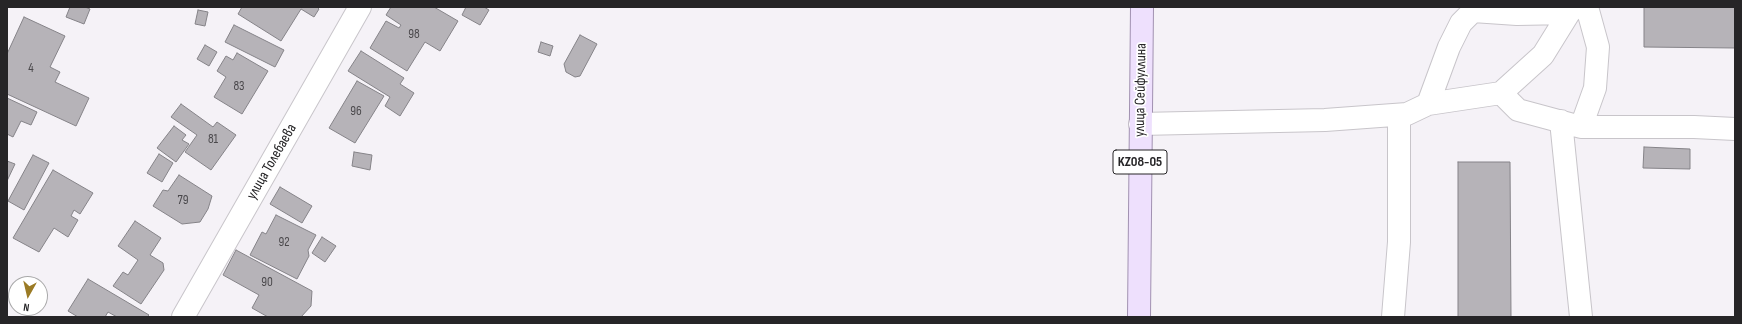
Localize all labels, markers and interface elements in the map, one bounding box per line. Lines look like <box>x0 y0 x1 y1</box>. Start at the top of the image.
house number: 98 <box>408 27 420 43</box>
street label: улица Сейфуллина <box>1131 43 1151 137</box>
house number: 4 <box>28 61 34 77</box>
house number: 83 <box>233 79 245 95</box>
house number: 96 <box>350 104 362 120</box>
street label: улица Толебаева <box>243 121 301 203</box>
house number: 81 <box>208 132 218 148</box>
road number: KZ08-05 <box>1113 150 1167 174</box>
house number: 79 <box>178 193 188 209</box>
house number: 92 <box>278 235 290 251</box>
house number: 90 <box>261 275 273 291</box>
north arrow <box>8 276 48 316</box>
text: N <box>23 301 30 314</box>

